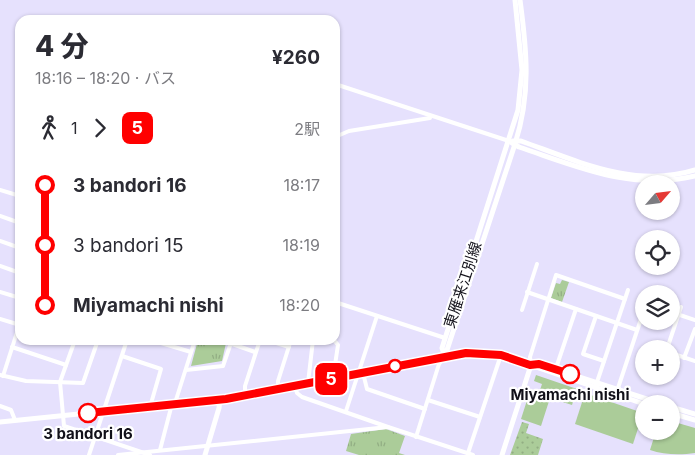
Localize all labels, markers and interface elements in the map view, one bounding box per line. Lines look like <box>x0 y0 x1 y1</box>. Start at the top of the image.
text: 4 分 <box>35 29 88 63</box>
text: ¥260 <box>272 46 320 69</box>
text: 18:16 – 18:20 · バス <box>35 68 176 88</box>
icon: walk <box>35 114 63 142</box>
icon: forward <box>86 114 114 142</box>
text: 5 <box>132 117 143 138</box>
text: 1 <box>71 118 78 138</box>
text: 2駅 <box>294 119 320 139</box>
text: 3 bandori 16 <box>73 174 186 197</box>
text: 18:17 <box>283 175 320 195</box>
north arrow <box>635 175 680 220</box>
map controls <box>635 175 680 440</box>
button: locate <box>635 230 680 275</box>
text: 3 bandori 15 <box>73 234 184 257</box>
text: 18:19 <box>283 235 320 255</box>
street label: 東雁来江別線 <box>440 239 485 331</box>
button: layers <box>635 285 680 330</box>
text: Miyamachi nishi <box>73 294 224 317</box>
text: 18:20 <box>279 295 320 315</box>
button: + <box>635 340 680 385</box>
unlabelled marker <box>388 359 402 373</box>
line badge: 5 <box>315 363 347 395</box>
marker: Miyamachi nishi <box>560 364 580 384</box>
text: 5 <box>325 368 337 389</box>
place label: Miyamachi nishi <box>510 385 630 404</box>
button: − <box>635 395 680 440</box>
marker: 3 bandori 16 <box>78 403 98 423</box>
place label: 3 bandori 16 <box>43 424 133 443</box>

